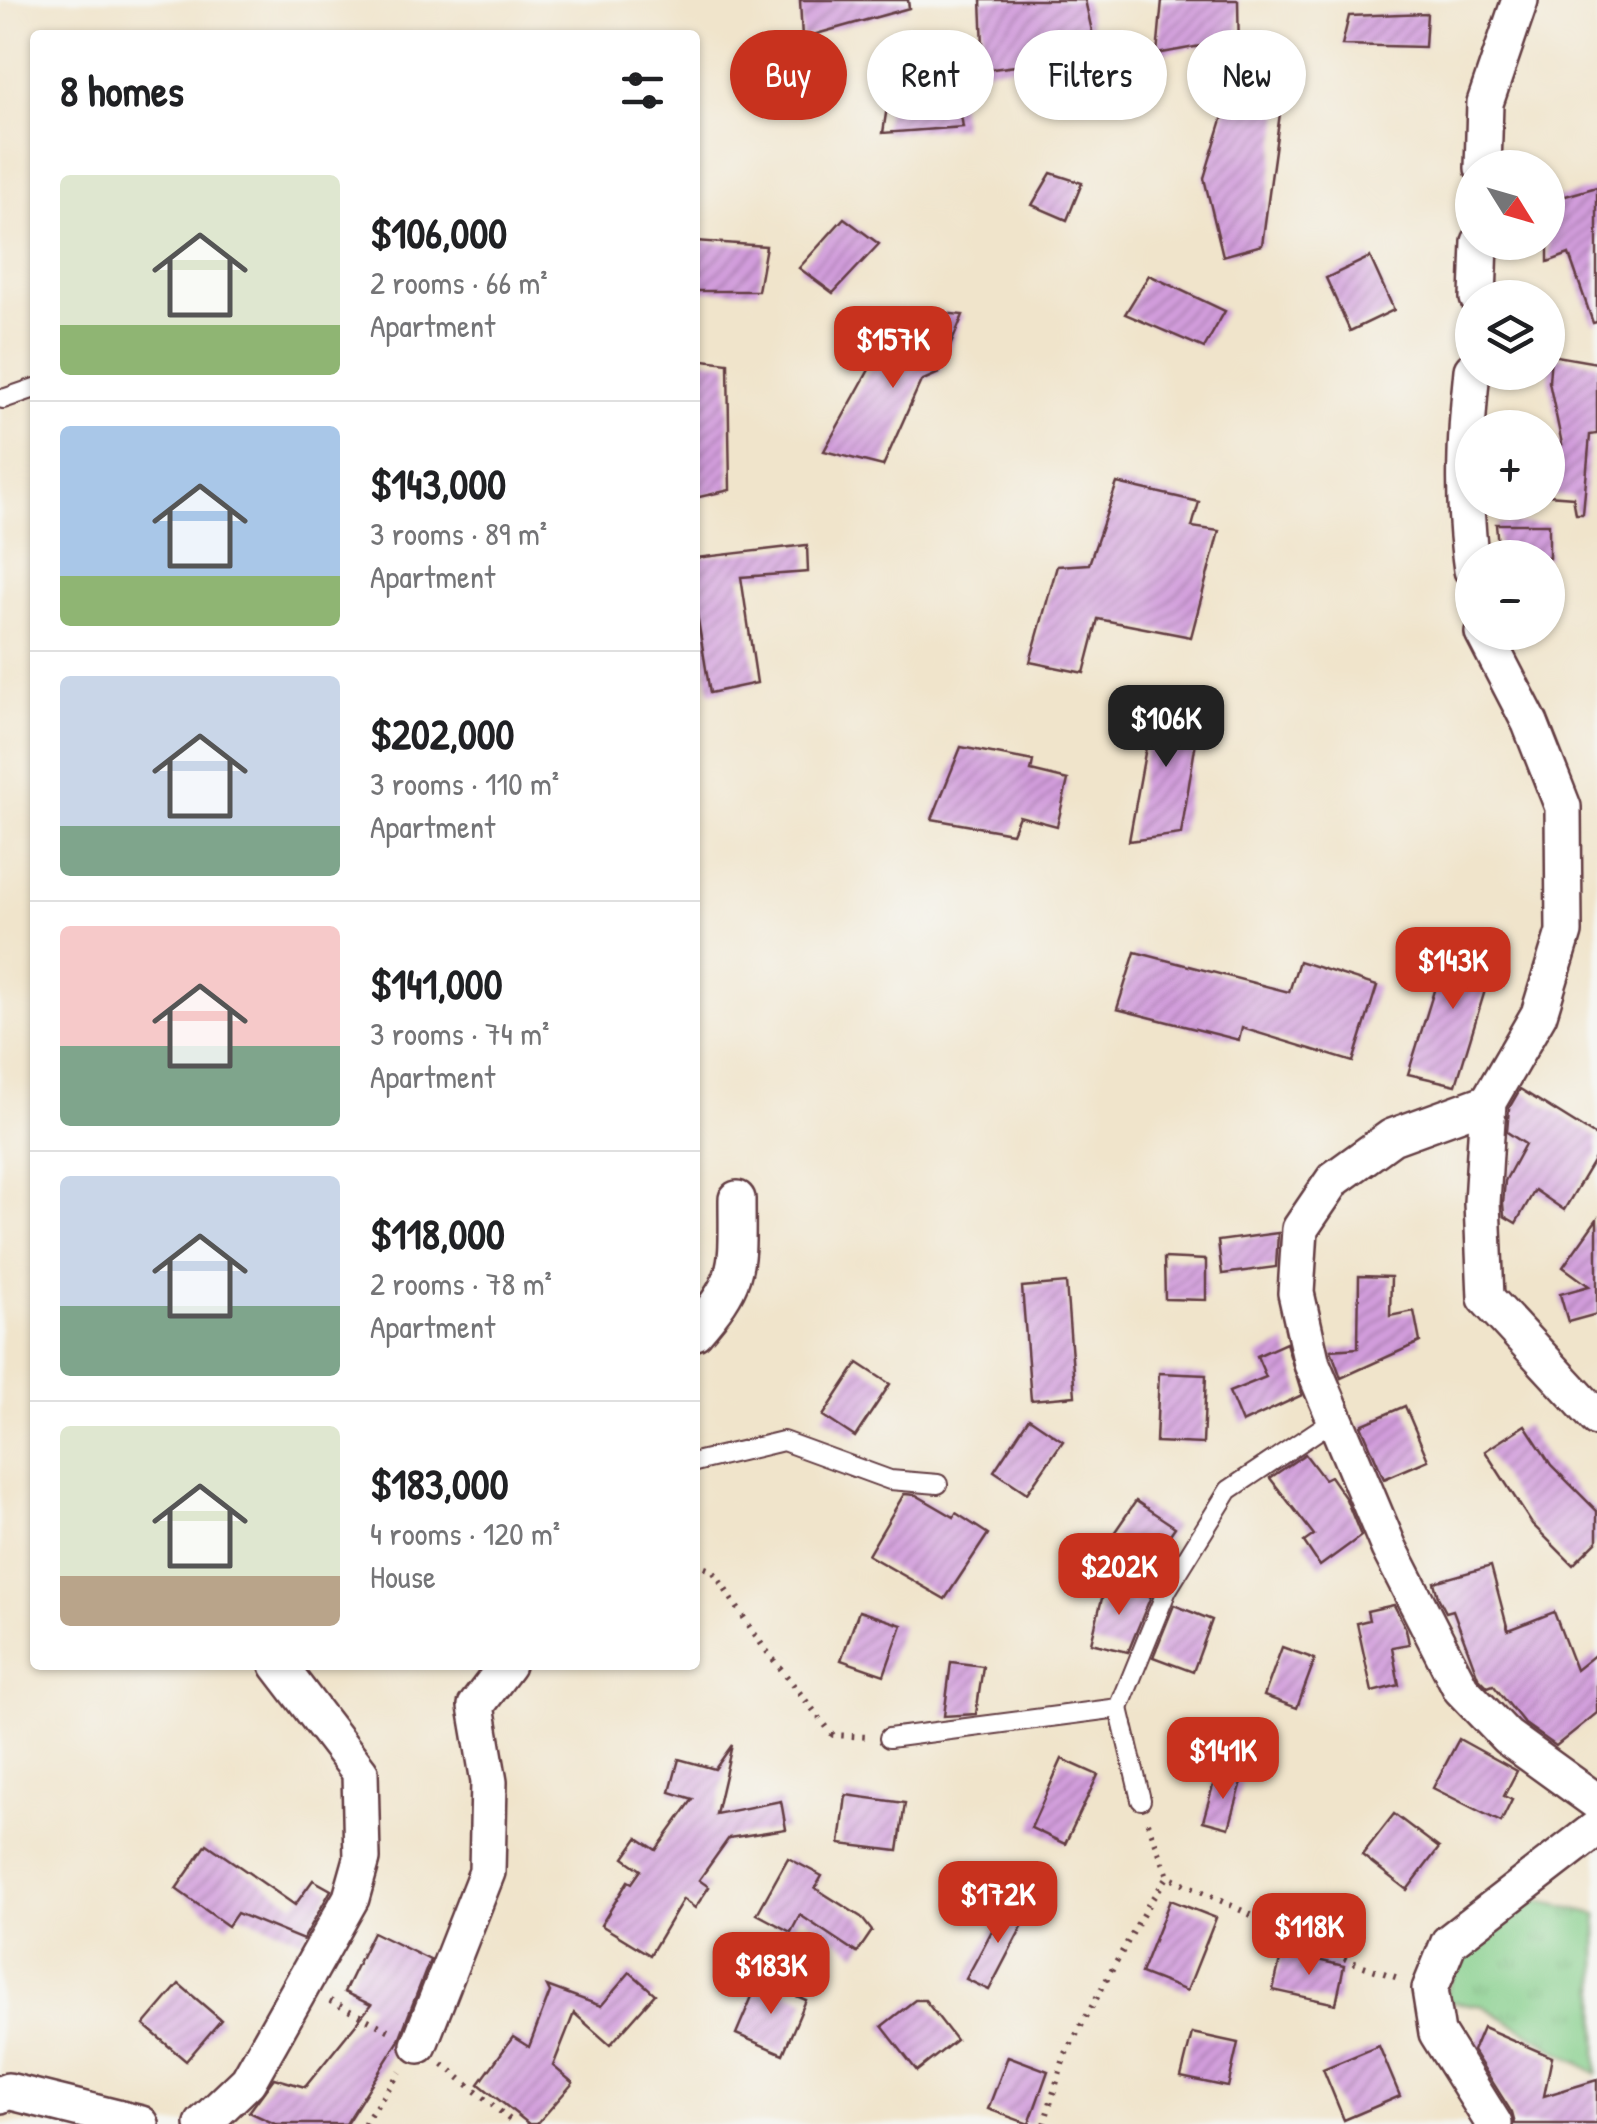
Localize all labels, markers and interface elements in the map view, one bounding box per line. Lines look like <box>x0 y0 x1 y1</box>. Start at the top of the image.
chip: Buy <box>730 30 847 120</box>
chip: Rent <box>867 30 994 120</box>
chip: Filters <box>1014 30 1167 120</box>
chip: New <box>1187 30 1306 120</box>
text: 8 homes <box>60 62 184 119</box>
icon: filters <box>615 63 670 118</box>
north arrow <box>1455 150 1565 260</box>
map controls <box>1455 150 1565 650</box>
text: $106,000 <box>370 204 507 261</box>
icon: home <box>140 215 260 335</box>
text: 2 rooms · 66 m² <box>370 261 548 304</box>
button: layers <box>1455 280 1565 390</box>
text: Apartment <box>370 304 495 347</box>
pin: $157K <box>823 306 963 391</box>
text: $157K <box>856 317 930 360</box>
button: + <box>1455 410 1565 520</box>
text: $143,000 <box>370 455 506 512</box>
icon: home <box>140 466 260 586</box>
text: 3 rooms · 89 m² <box>370 512 547 555</box>
button: − <box>1455 540 1565 650</box>
text: Apartment <box>370 555 495 598</box>
pin: $106K <box>1096 685 1236 770</box>
text: $106K <box>1130 696 1202 739</box>
text: $202,000 <box>370 705 514 762</box>
icon: home <box>140 716 260 836</box>
text: 3 rooms · 110 m² <box>370 762 559 805</box>
text: Apartment <box>370 805 495 848</box>
pin: $143K <box>1383 927 1523 1012</box>
text: $143K <box>1418 938 1488 981</box>
text: $141,000 <box>370 955 502 1012</box>
icon: home <box>140 966 260 1086</box>
text: 3 rooms · 74 m² <box>370 1012 549 1055</box>
text: Apartment <box>370 1055 495 1098</box>
text: $118,000 <box>370 1205 505 1262</box>
icon: home <box>140 1216 260 1336</box>
text: 2 rooms · 78 m² <box>370 1262 552 1305</box>
text: Apartment <box>370 1305 495 1348</box>
text: $183,000 <box>370 1455 508 1512</box>
icon: home <box>140 1466 260 1586</box>
text: 4 rooms · 120 m² <box>370 1512 560 1555</box>
pin: $202K <box>1049 1533 1189 1618</box>
text: $202K <box>1080 1544 1158 1587</box>
text: House <box>370 1555 436 1598</box>
pin: $141K <box>1153 1717 1293 1802</box>
text: $141K <box>1189 1728 1257 1771</box>
pin: $172K <box>928 1861 1068 1946</box>
text: $172K <box>960 1872 1036 1915</box>
pin: $118K <box>1239 1893 1379 1978</box>
text: $118K <box>1274 1904 1344 1947</box>
pin: $183K <box>701 1932 841 2017</box>
text: $183K <box>735 1943 807 1986</box>

